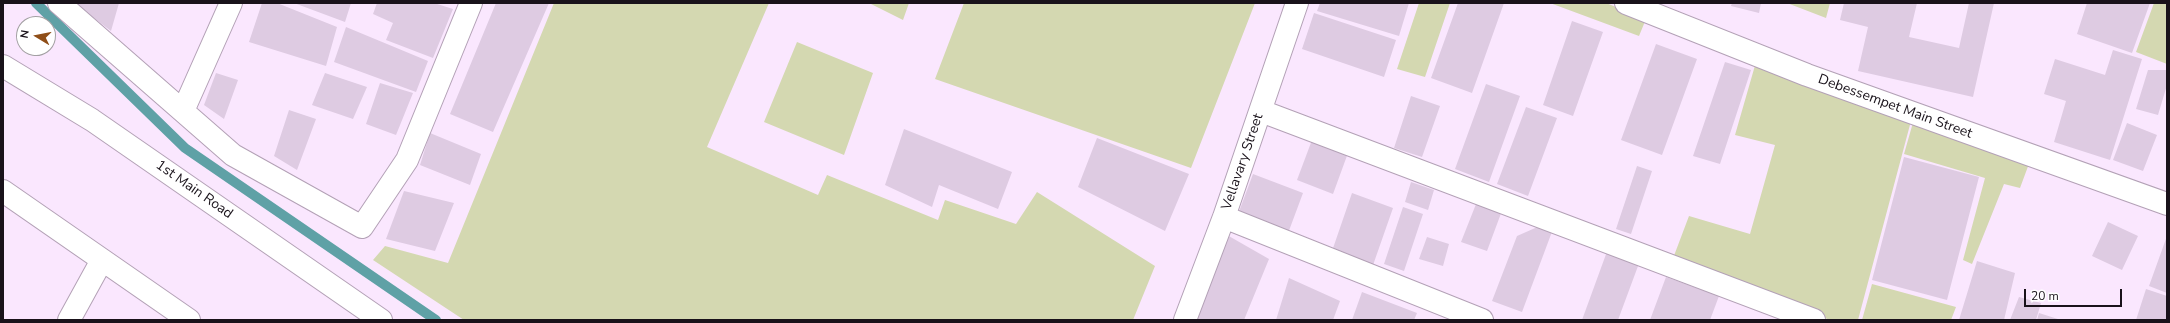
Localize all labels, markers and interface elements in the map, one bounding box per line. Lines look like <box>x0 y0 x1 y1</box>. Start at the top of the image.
north arrow <box>16 16 56 56</box>
text: N <box>17 29 33 39</box>
street label: Debessempet Main Street <box>1816 71 1974 143</box>
street label: Vellavary Street <box>1219 112 1267 212</box>
street label: 1st Main Road <box>152 157 236 223</box>
scale bar <box>2026 281 2124 307</box>
text: 20 m <box>2031 288 2059 304</box>

